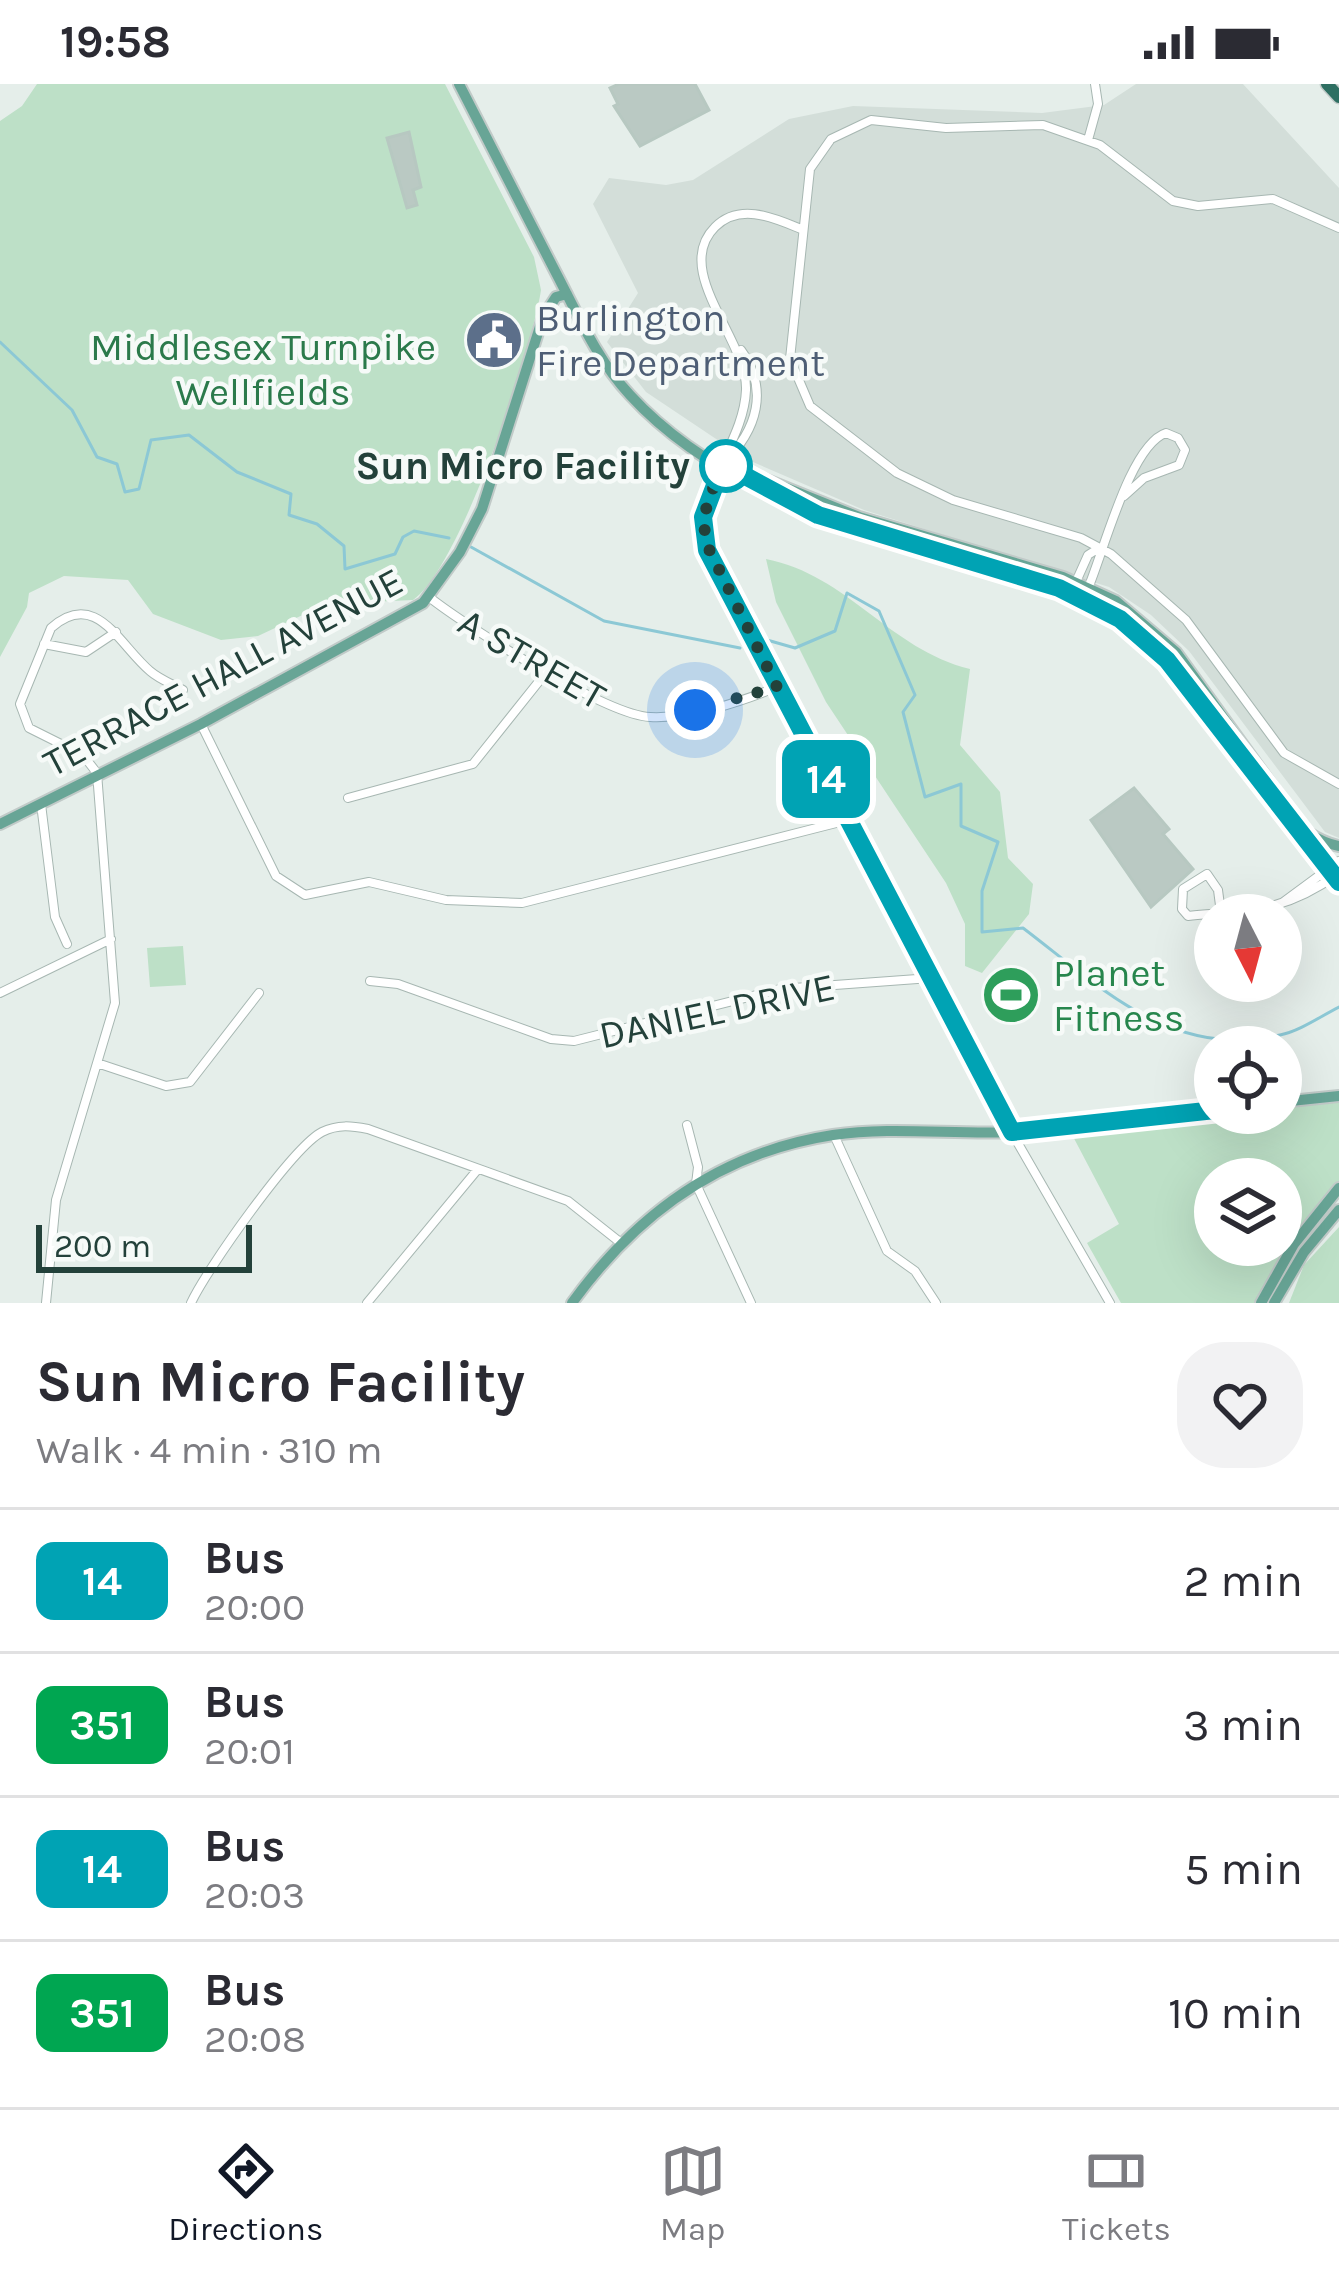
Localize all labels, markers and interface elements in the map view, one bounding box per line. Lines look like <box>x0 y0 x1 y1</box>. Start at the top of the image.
text: 19:58 <box>60 16 171 68</box>
place label: Burlington Fire Department <box>536 295 825 386</box>
public building icon: Burlington Fire Department <box>463 309 525 371</box>
park label: Middlesex Turnpike Wellfields <box>90 324 436 415</box>
marker: Sun Micro Facility <box>701 441 751 491</box>
place label: Sun Micro Facility <box>355 443 690 489</box>
street label: TERRACE HALL AVENUE <box>36 558 410 786</box>
street label: A STREET <box>450 599 614 720</box>
your location <box>665 680 725 740</box>
line badge: 14 <box>772 740 880 818</box>
text: 14 <box>806 754 846 804</box>
north arrow <box>1194 894 1302 1002</box>
map controls <box>1194 894 1302 1266</box>
place label: Planet Fitness <box>1053 950 1184 1041</box>
street label: DANIEL DRIVE <box>595 964 839 1058</box>
sports icon: Planet Fitness <box>980 964 1042 1026</box>
button: locate <box>1194 1026 1302 1134</box>
button: layers <box>1194 1158 1302 1266</box>
scale bar <box>36 1219 252 1272</box>
text: 200 m <box>54 1227 151 1265</box>
button: heart <box>1177 1342 1303 1468</box>
text: Sun Micro Facility <box>36 1349 525 1415</box>
text: Walk · 4 min · 310 m <box>36 1427 382 1473</box>
text: Bus <box>204 1532 285 1584</box>
text: 2 min <box>1184 1555 1303 1607</box>
text: 14 <box>82 1556 122 1606</box>
text: 20:00 <box>204 1584 305 1630</box>
text: Bus <box>204 1676 285 1728</box>
text: 3 min <box>1183 1699 1303 1751</box>
text: 351 <box>69 1700 135 1750</box>
text: 20:01 <box>204 1728 295 1774</box>
text: Bus <box>204 1820 285 1872</box>
text: 5 min <box>1184 1843 1303 1895</box>
text: 14 <box>82 1844 122 1894</box>
text: 20:03 <box>204 1872 305 1918</box>
text: Bus <box>204 1964 285 2016</box>
text: 10 min <box>1168 1987 1303 2039</box>
text: 351 <box>69 1988 135 2038</box>
text: 20:08 <box>204 2016 306 2062</box>
tab: Directions <box>168 2138 323 2248</box>
tab: Map <box>660 2138 726 2248</box>
tab: Tickets <box>1062 2138 1171 2248</box>

